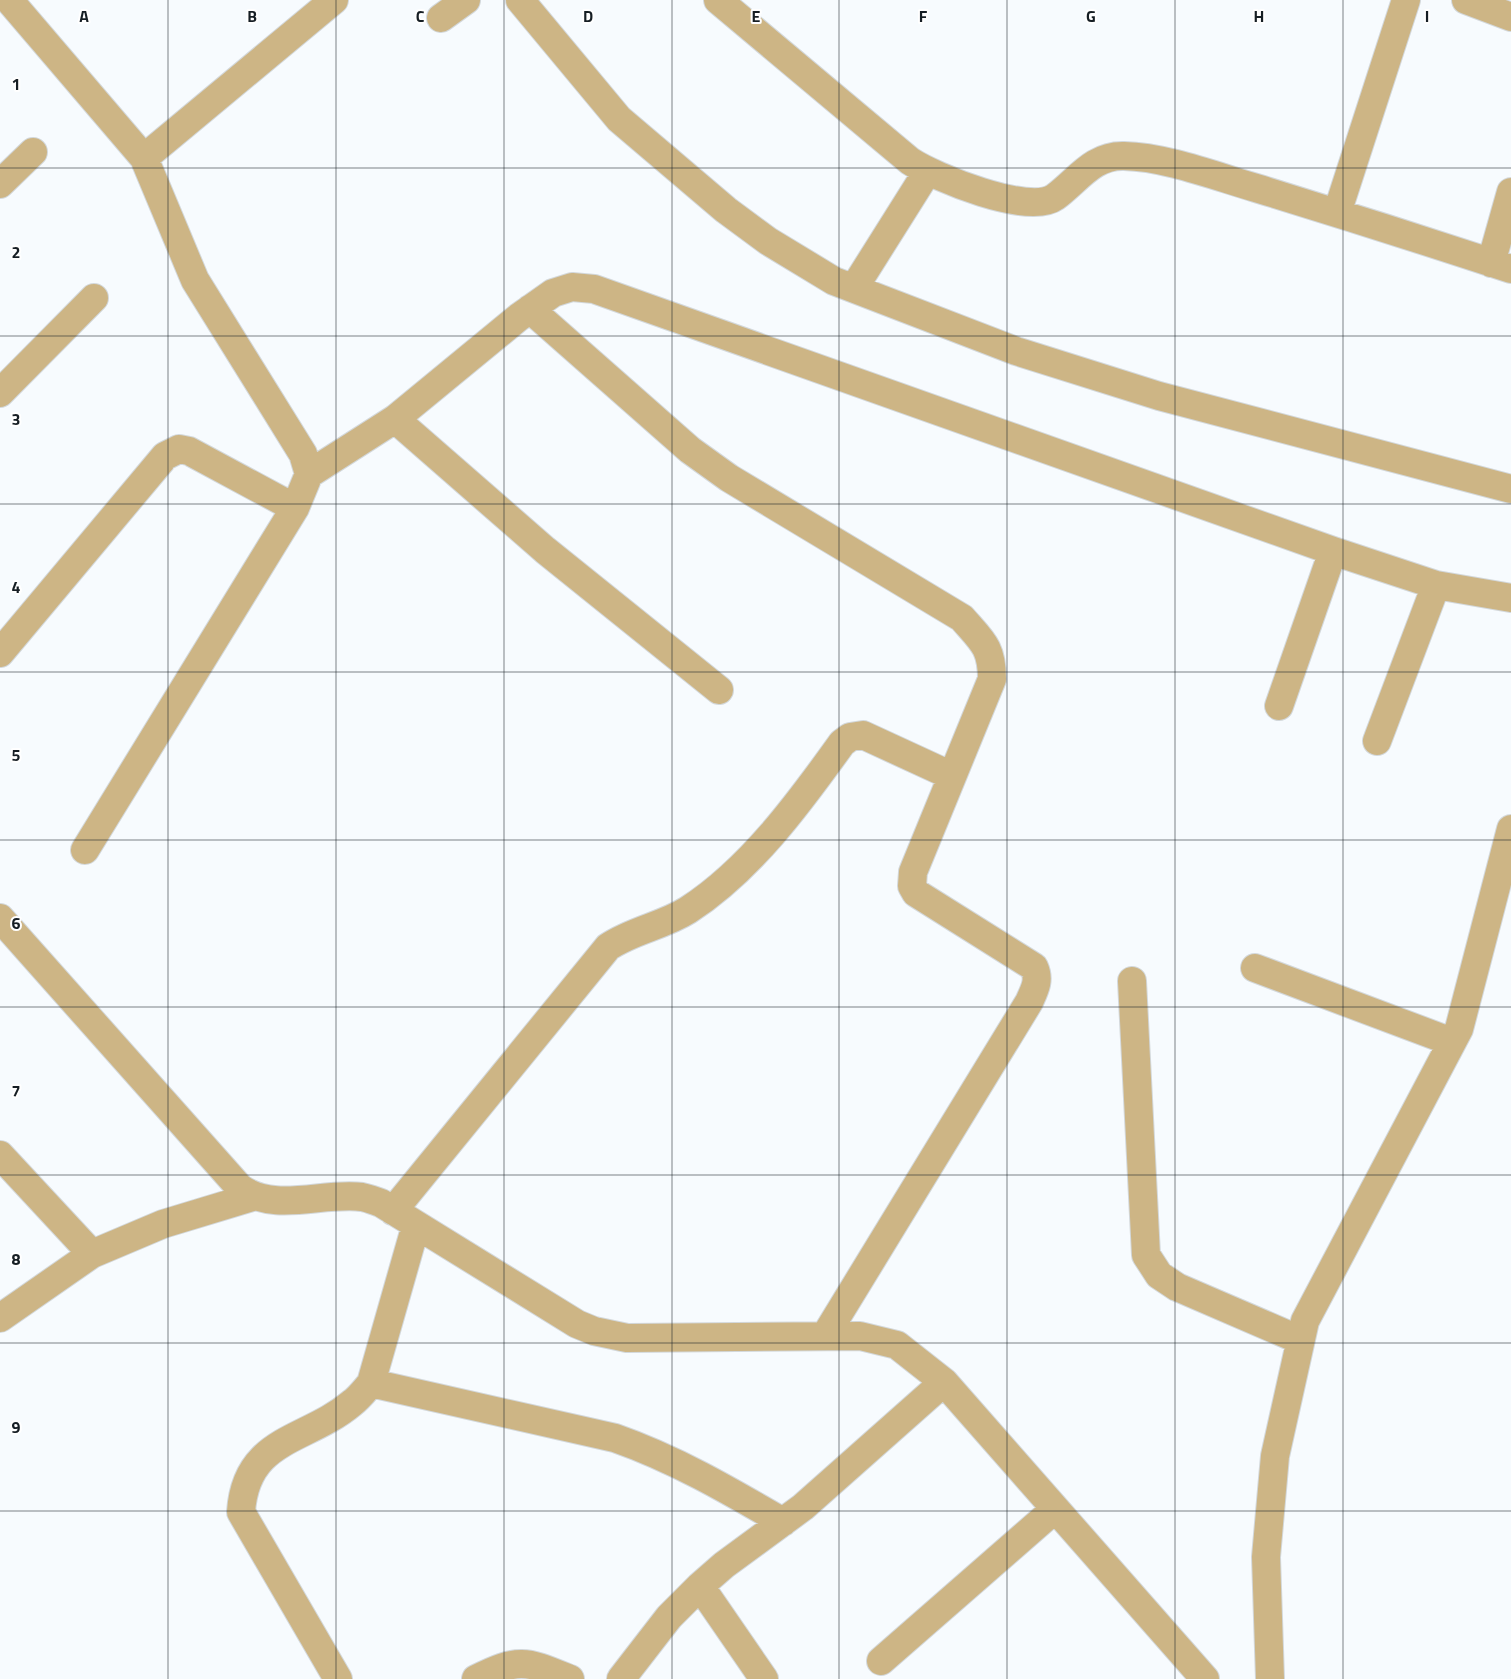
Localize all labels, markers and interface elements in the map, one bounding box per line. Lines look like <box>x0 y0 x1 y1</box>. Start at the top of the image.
text: A <box>79 4 89 28</box>
text: B <box>247 4 257 28</box>
text: C <box>416 4 425 28</box>
text: D <box>583 4 593 28</box>
text: E <box>752 4 761 28</box>
text: F <box>919 4 928 28</box>
text: G <box>1086 4 1096 28</box>
text: H <box>1254 4 1264 28</box>
text: I <box>1425 4 1429 28</box>
text: 1 <box>12 72 20 96</box>
text: 2 <box>12 240 20 264</box>
text: 3 <box>12 407 20 431</box>
text: 4 <box>12 575 21 599</box>
text: 5 <box>12 743 21 767</box>
text: 6 <box>12 911 21 935</box>
text: 7 <box>12 1079 20 1103</box>
text: 8 <box>12 1247 21 1271</box>
text: 9 <box>12 1415 21 1439</box>

